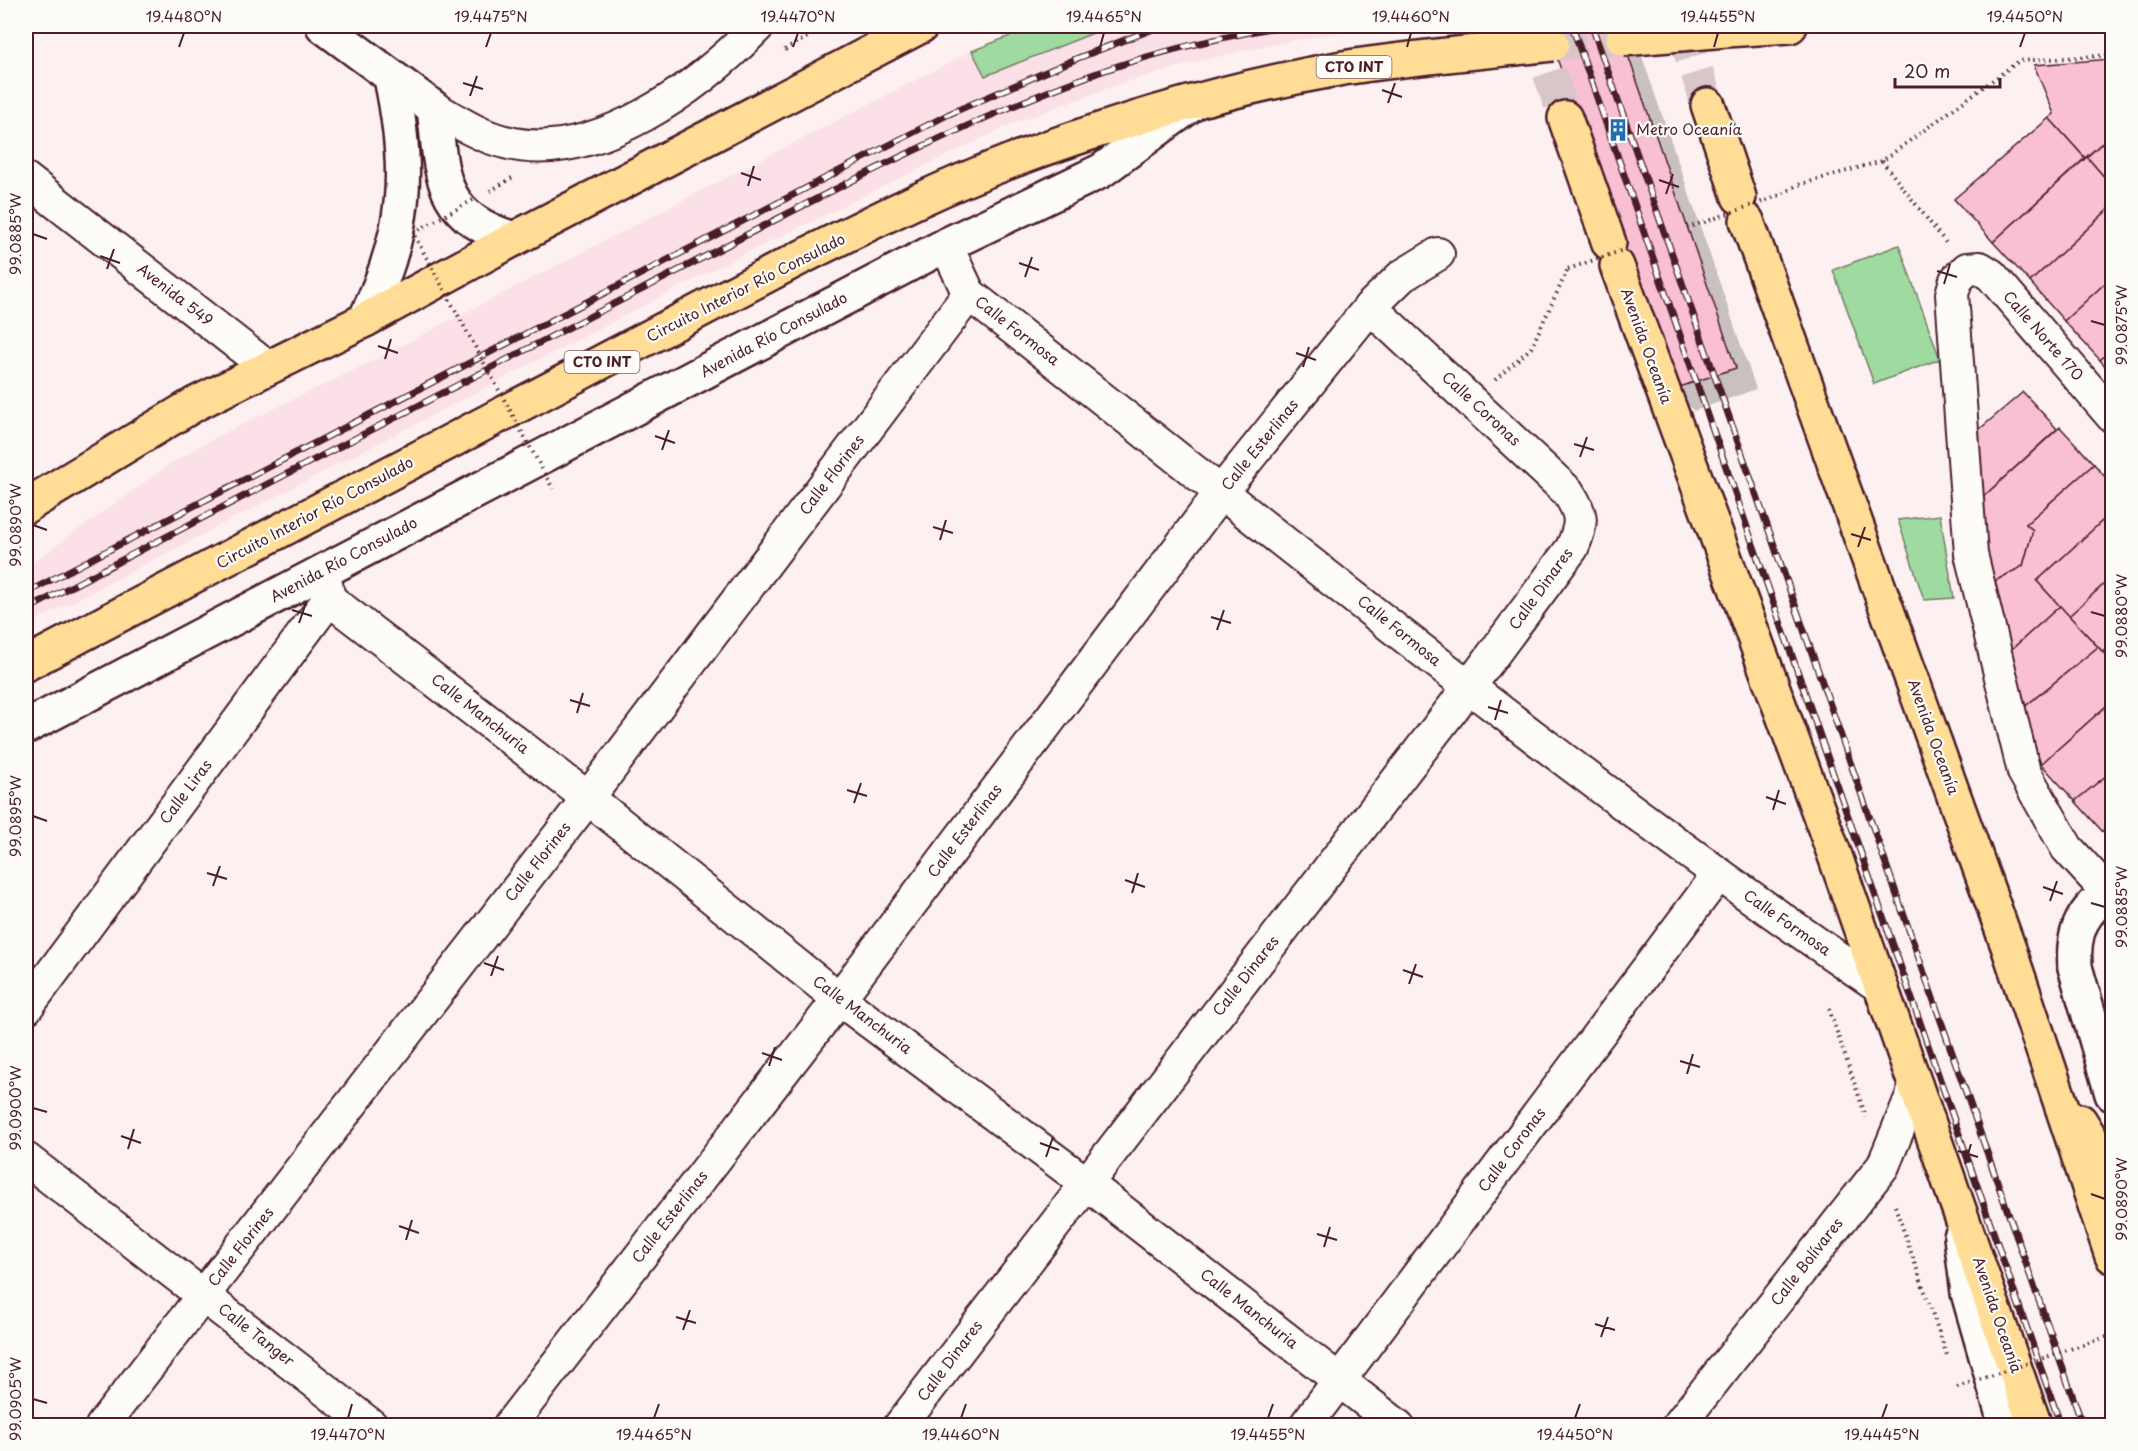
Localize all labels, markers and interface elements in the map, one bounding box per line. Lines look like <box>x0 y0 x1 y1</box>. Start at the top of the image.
text: 19.4480°N <box>146 4 222 27</box>
text: 19.4475°N <box>454 4 528 27</box>
text: 19.4470°N <box>760 4 836 27</box>
text: 19.4465°N <box>1066 4 1142 27</box>
text: 19.4460°N <box>1372 4 1450 27</box>
text: 19.4455°N <box>1680 4 1756 27</box>
text: 19.4450°N <box>1987 4 2063 27</box>
scale bar <box>1895 51 2000 89</box>
road number: CTO INT <box>1316 56 1392 78</box>
text: 20 m <box>1904 57 1950 84</box>
building icon: Metro Oceanía <box>1605 117 1631 143</box>
place label: Metro Oceanía <box>1636 117 1742 140</box>
text: 99.0885°W <box>3 192 26 275</box>
street label: Circuito Interior Río Consulado <box>642 226 849 347</box>
street label: Avenida 549 <box>133 257 219 331</box>
street label: Avenida Oceanía <box>1616 284 1679 407</box>
text: 99.0875°W <box>2109 284 2132 365</box>
street label: Avenida Río Consulado <box>696 285 851 382</box>
street label: Calle Norte 170 <box>1999 285 2090 385</box>
street label: Calle Formosa <box>971 289 1066 371</box>
road number: CTO INT <box>564 351 640 373</box>
street label: Calle Coronas <box>1437 365 1527 451</box>
street label: Calle Esterlinas <box>1215 393 1303 495</box>
street label: Calle Florines <box>793 429 869 519</box>
street label: Circuito Interior Río Consulado <box>212 450 417 574</box>
text: 99.0890°W <box>3 483 26 567</box>
street label: Avenida Río Consulado <box>266 510 421 607</box>
street label: Calle Dinares <box>1502 542 1578 634</box>
text: 99.0880°W <box>2109 573 2132 658</box>
street label: Calle Formosa <box>1353 589 1447 671</box>
street label: Calle Manchuria <box>427 667 535 759</box>
street label: Avenida Oceanía <box>1903 675 1966 798</box>
street label: Calle Liras <box>153 754 217 828</box>
text: 99.0895°W <box>3 774 26 857</box>
street label: Calle Esterlinas <box>921 778 1007 882</box>
street label: Calle Florines <box>498 816 575 906</box>
text: 99.0885°W <box>2109 865 2132 948</box>
street label: Calle Formosa <box>1740 883 1837 961</box>
street label: Calle Dinares <box>1206 930 1284 1020</box>
street label: Calle Manchuria <box>808 969 918 1059</box>
text: 99.0900°W <box>3 1065 26 1151</box>
street label: Calle Coronas <box>1471 1102 1550 1196</box>
text: 99.0890°W <box>2109 1157 2132 1241</box>
street label: Calle Esterlinas <box>625 1165 712 1267</box>
street label: Calle Florines <box>201 1201 278 1291</box>
street label: Calle Bolívares <box>1764 1212 1848 1310</box>
street label: Avenida Oceanía <box>1968 1253 2029 1376</box>
street label: Calle Manchuria <box>1196 1262 1304 1354</box>
street label: Calle Tanger <box>214 1297 300 1371</box>
street label: Calle Dinares <box>911 1314 987 1406</box>
text: 99.0905°W <box>3 1356 26 1441</box>
text: 19.4470°N <box>310 1422 386 1445</box>
text: 19.4465°N <box>616 1422 692 1445</box>
text: 19.4460°N <box>922 1422 1000 1445</box>
text: 19.4455°N <box>1230 1422 1306 1445</box>
text: 19.4450°N <box>1537 1422 1613 1445</box>
text: 19.4445°N <box>1844 1422 1920 1445</box>

